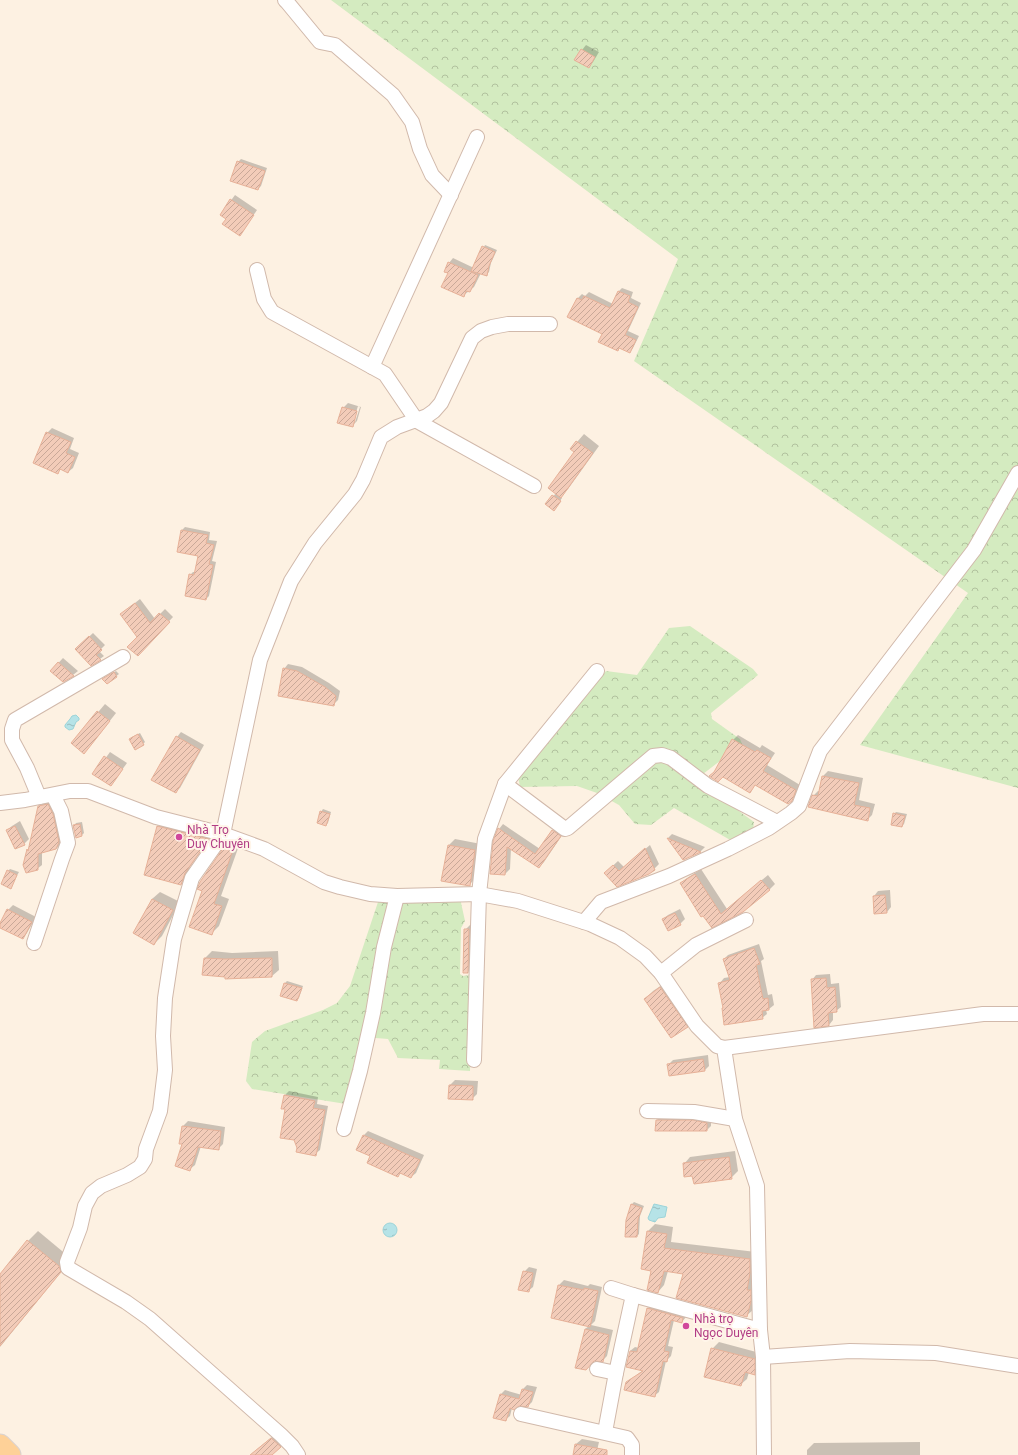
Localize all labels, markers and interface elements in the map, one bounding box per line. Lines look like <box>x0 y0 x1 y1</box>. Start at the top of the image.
place label: Nhà Trọ Duy Chuyên <box>187 823 250 851</box>
marker: Nhà Trọ Duy Chuyên <box>174 832 184 842</box>
place label: Nhà trọ Ngọc Duyên <box>694 1312 758 1340</box>
marker: Nhà trọ Ngọc Duyên <box>681 1321 691 1331</box>

